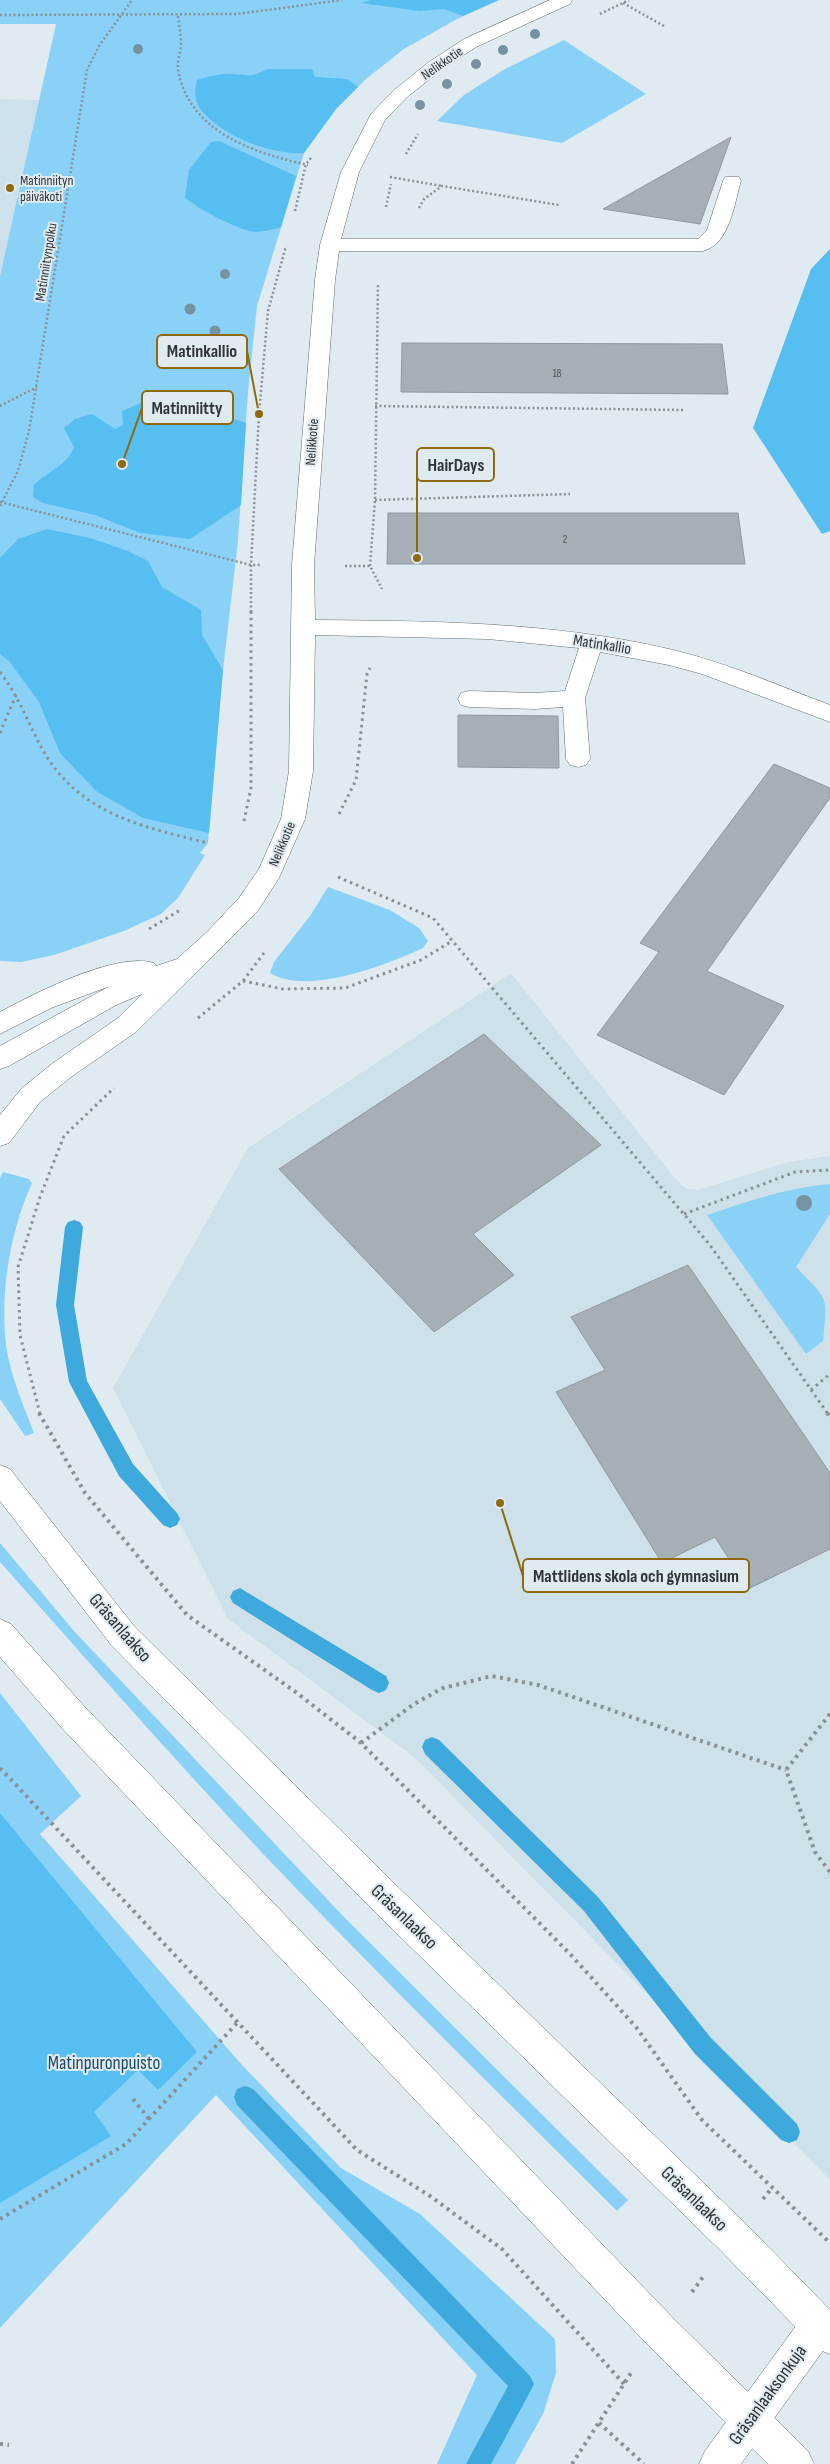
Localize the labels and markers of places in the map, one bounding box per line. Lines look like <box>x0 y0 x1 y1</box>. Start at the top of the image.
place label: Matinniityn päiväkoti <box>20 172 73 205</box>
marker: Matinniityn päiväkoti <box>4 182 16 194</box>
callout: Matinkallio <box>157 335 247 368</box>
callout: Matinniitty <box>142 391 233 424</box>
callout: HairDays <box>417 448 494 481</box>
callout: Mattlidens skola och gymnasium <box>523 1559 749 1592</box>

